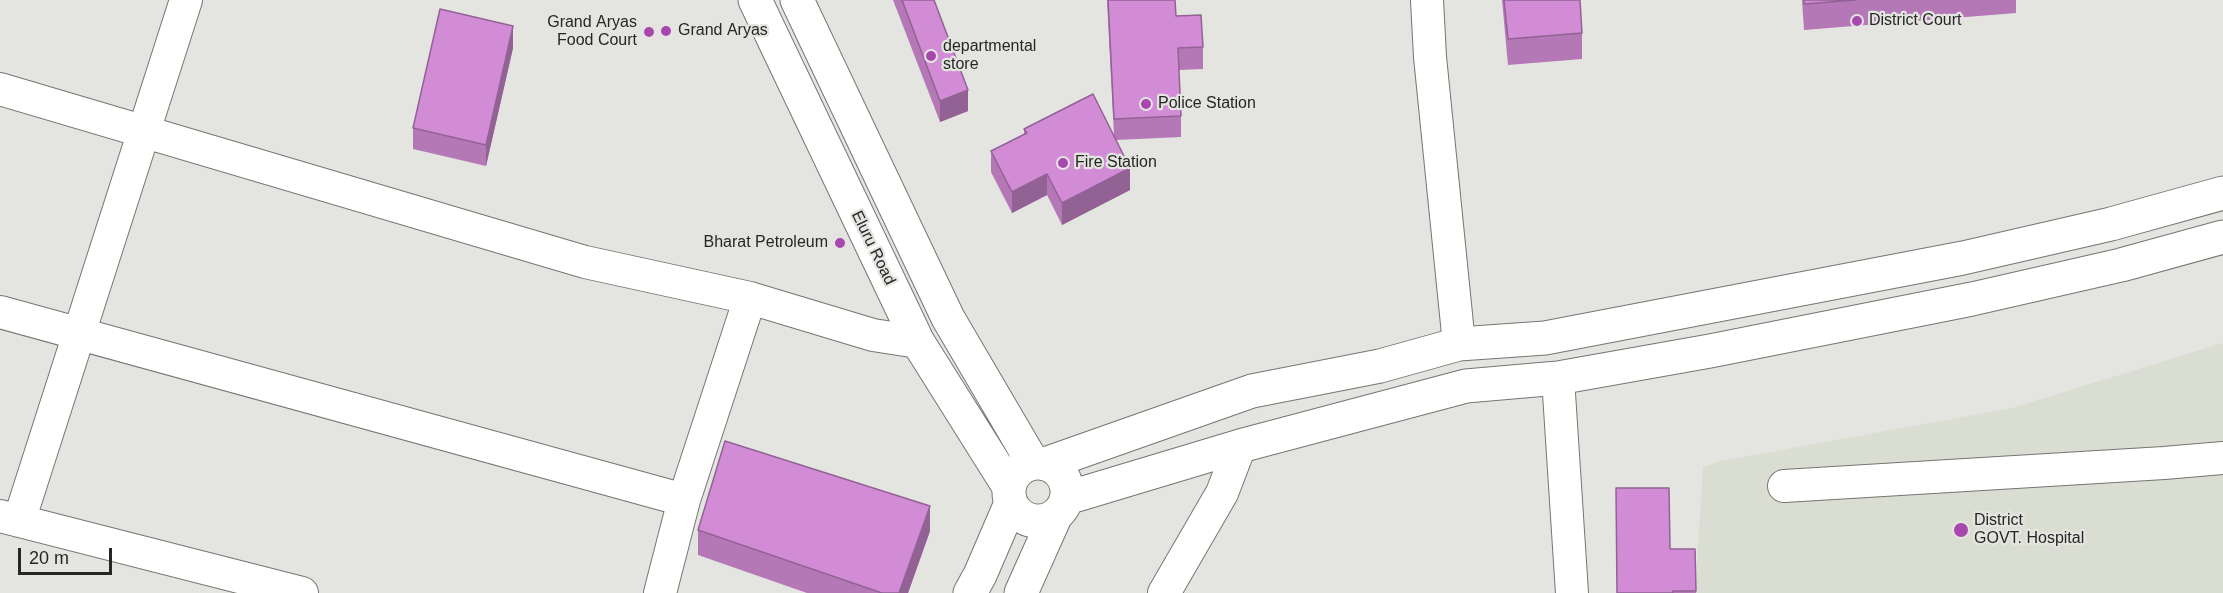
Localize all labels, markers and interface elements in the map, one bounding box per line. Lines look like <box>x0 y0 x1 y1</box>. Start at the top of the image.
place label: District Court <box>1869 11 1961 31</box>
place label: Grand Aryas Food Court <box>547 13 637 51</box>
marker: District Court <box>1850 14 1864 28</box>
place label: Grand Aryas <box>678 21 768 41</box>
marker: Grand Aryas <box>659 24 673 38</box>
marker: Grand Aryas Food Court <box>642 25 656 39</box>
place label: departmental store <box>943 37 1036 75</box>
marker: departmental store <box>924 49 938 63</box>
place label: Police Station <box>1158 94 1256 114</box>
marker: Police Station <box>1139 97 1153 111</box>
place label: Fire Station <box>1075 153 1157 173</box>
marker: Fire Station <box>1056 156 1070 170</box>
street label: Eluru Road <box>847 208 899 288</box>
place label: Bharat Petroleum <box>703 233 828 253</box>
marker: Bharat Petroleum <box>833 236 847 250</box>
place label: District GOVT. Hospital <box>1974 511 2084 549</box>
marker: District GOVT. Hospital <box>1952 521 1970 539</box>
scale bar <box>21 536 116 574</box>
text: 20 m <box>29 548 69 568</box>

